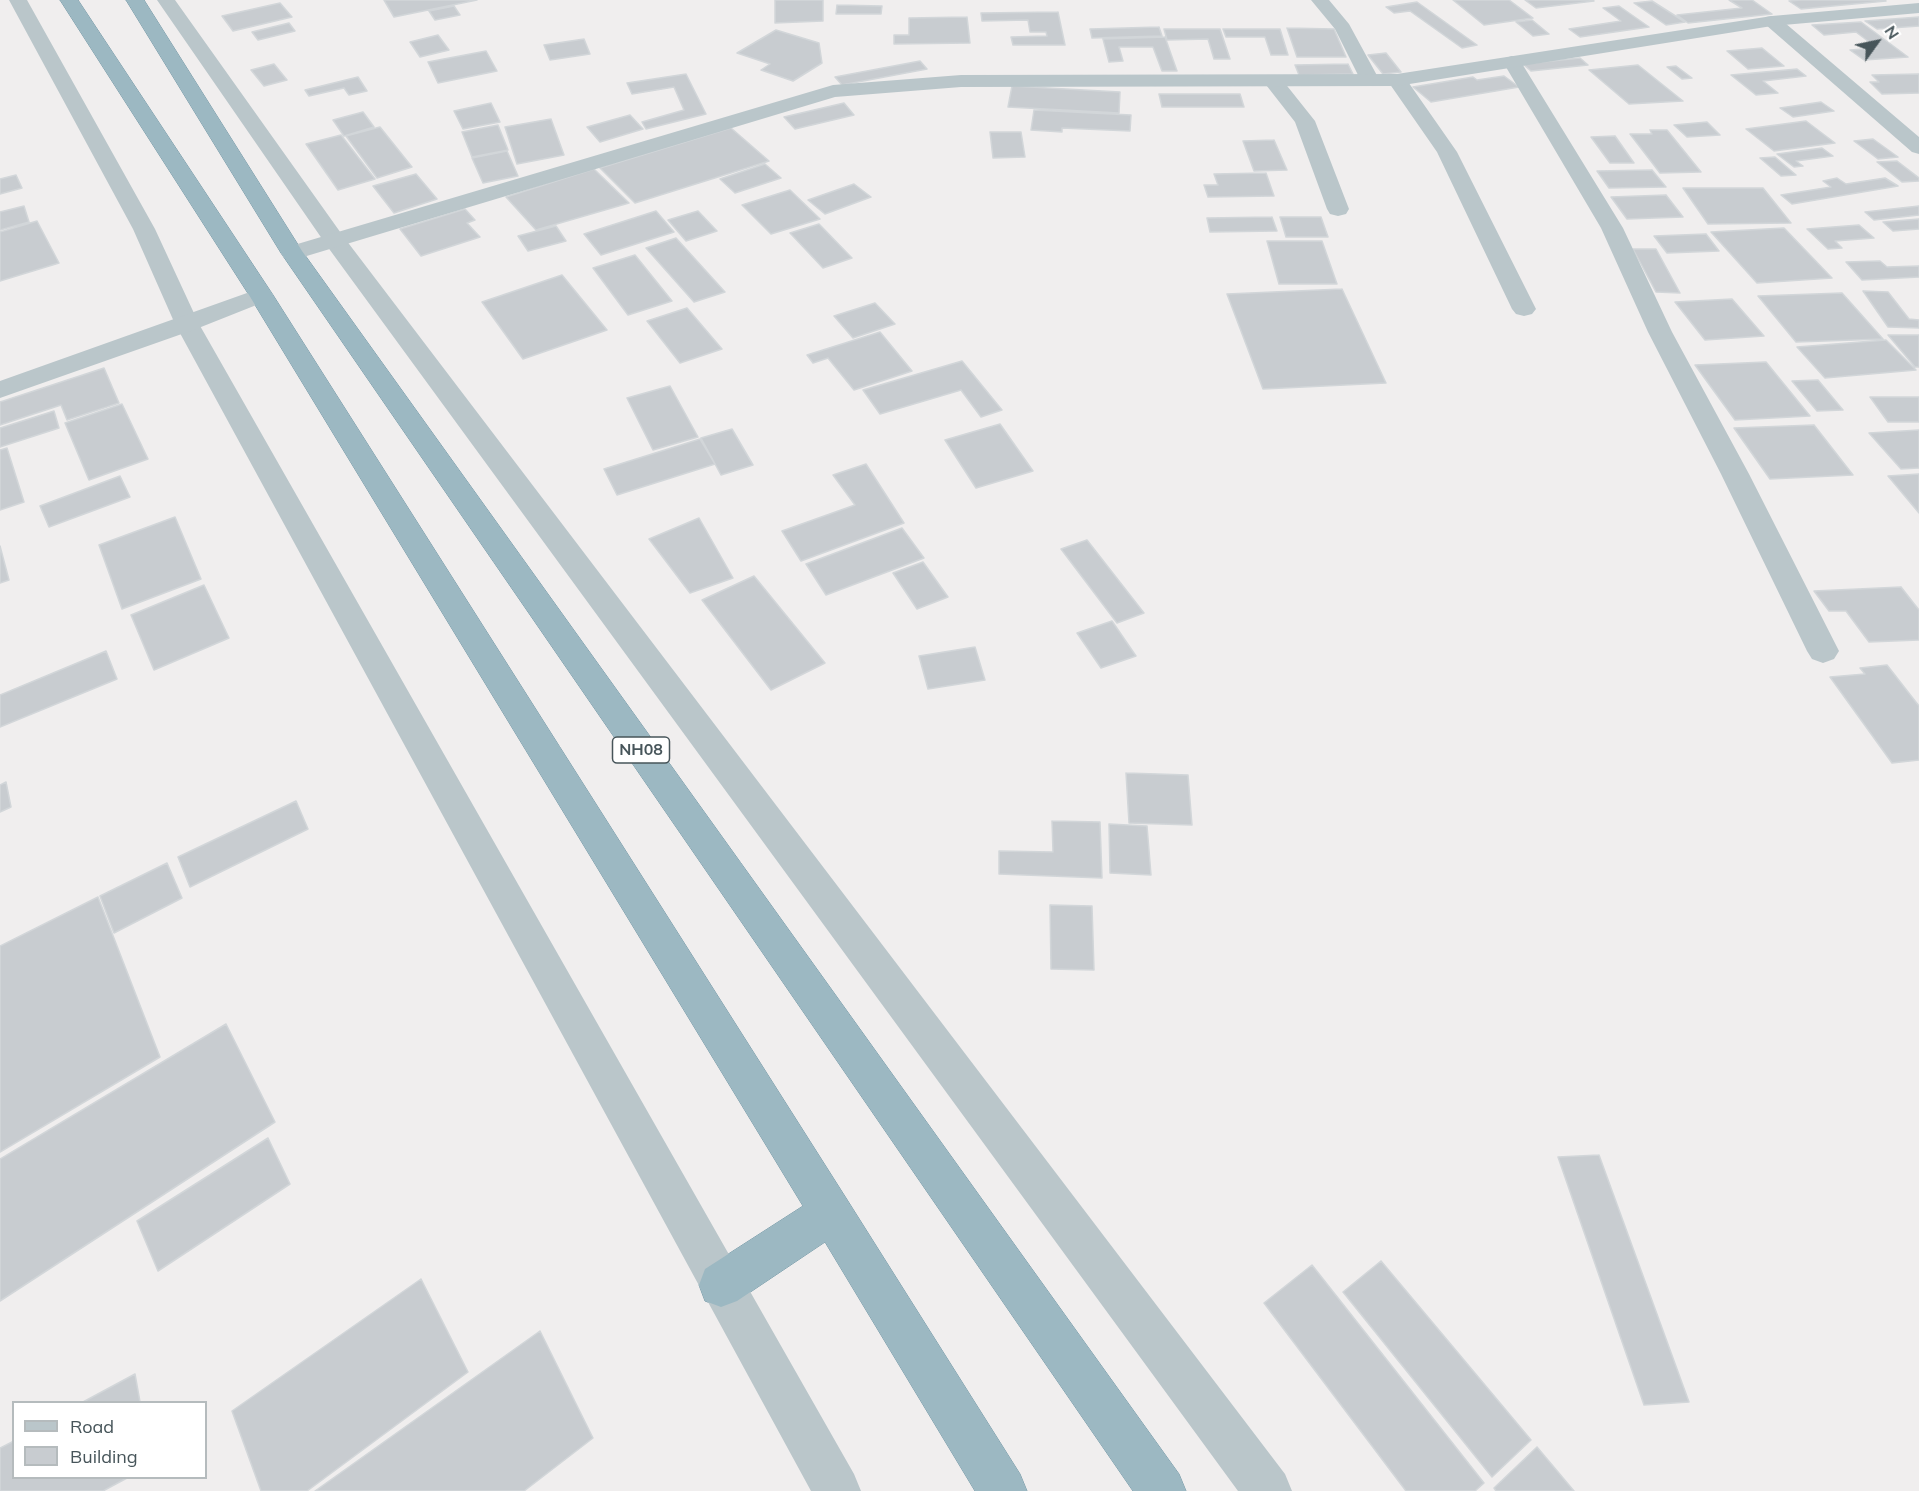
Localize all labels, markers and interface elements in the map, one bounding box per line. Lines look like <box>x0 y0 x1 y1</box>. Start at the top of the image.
north arrow <box>1847 12 1907 72</box>
text: N <box>1880 22 1904 43</box>
road number: NH08 <box>612 737 670 763</box>
legend <box>12 1401 207 1479</box>
text: Road <box>70 1415 114 1438</box>
text: Building <box>70 1445 138 1468</box>

